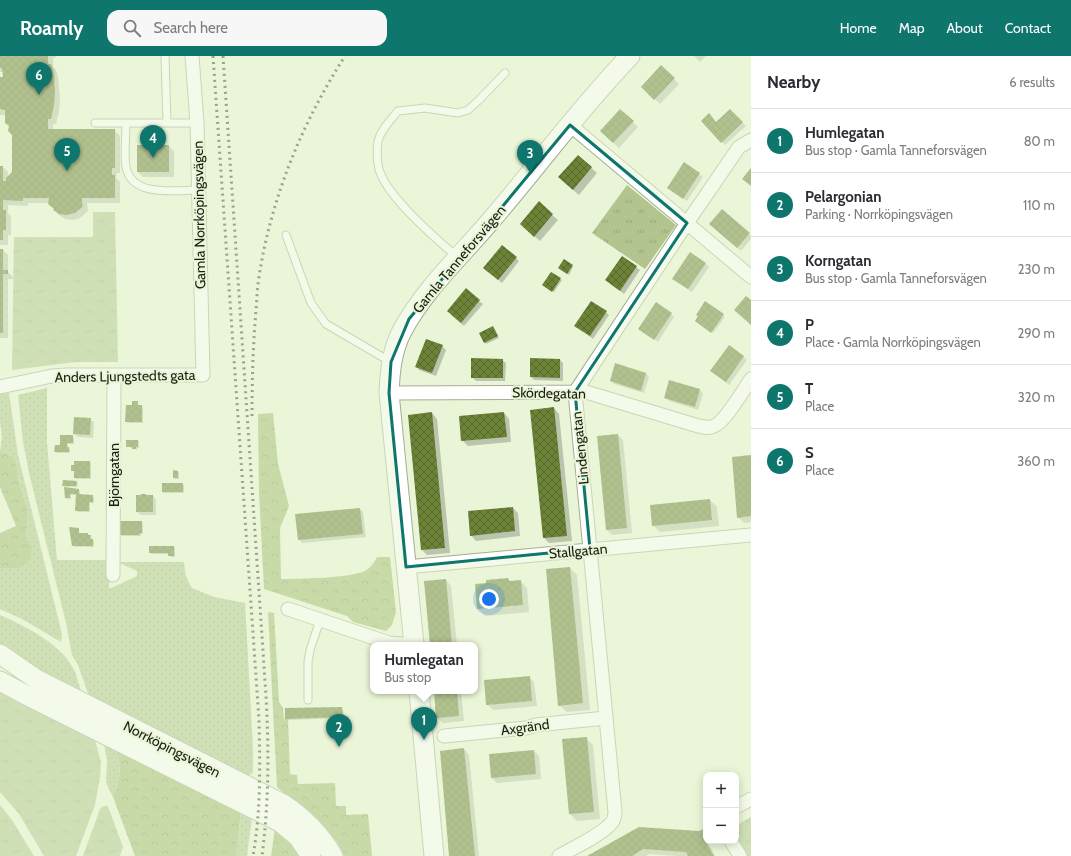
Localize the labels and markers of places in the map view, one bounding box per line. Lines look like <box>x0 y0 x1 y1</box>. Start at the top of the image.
pin: 6 <box>26 62 52 95</box>
pin: 4 <box>140 125 166 158</box>
pin: 5 <box>54 138 80 171</box>
pin: 3 <box>517 140 543 173</box>
pin: 1 <box>411 707 437 740</box>
pin: 2 <box>326 714 352 747</box>

